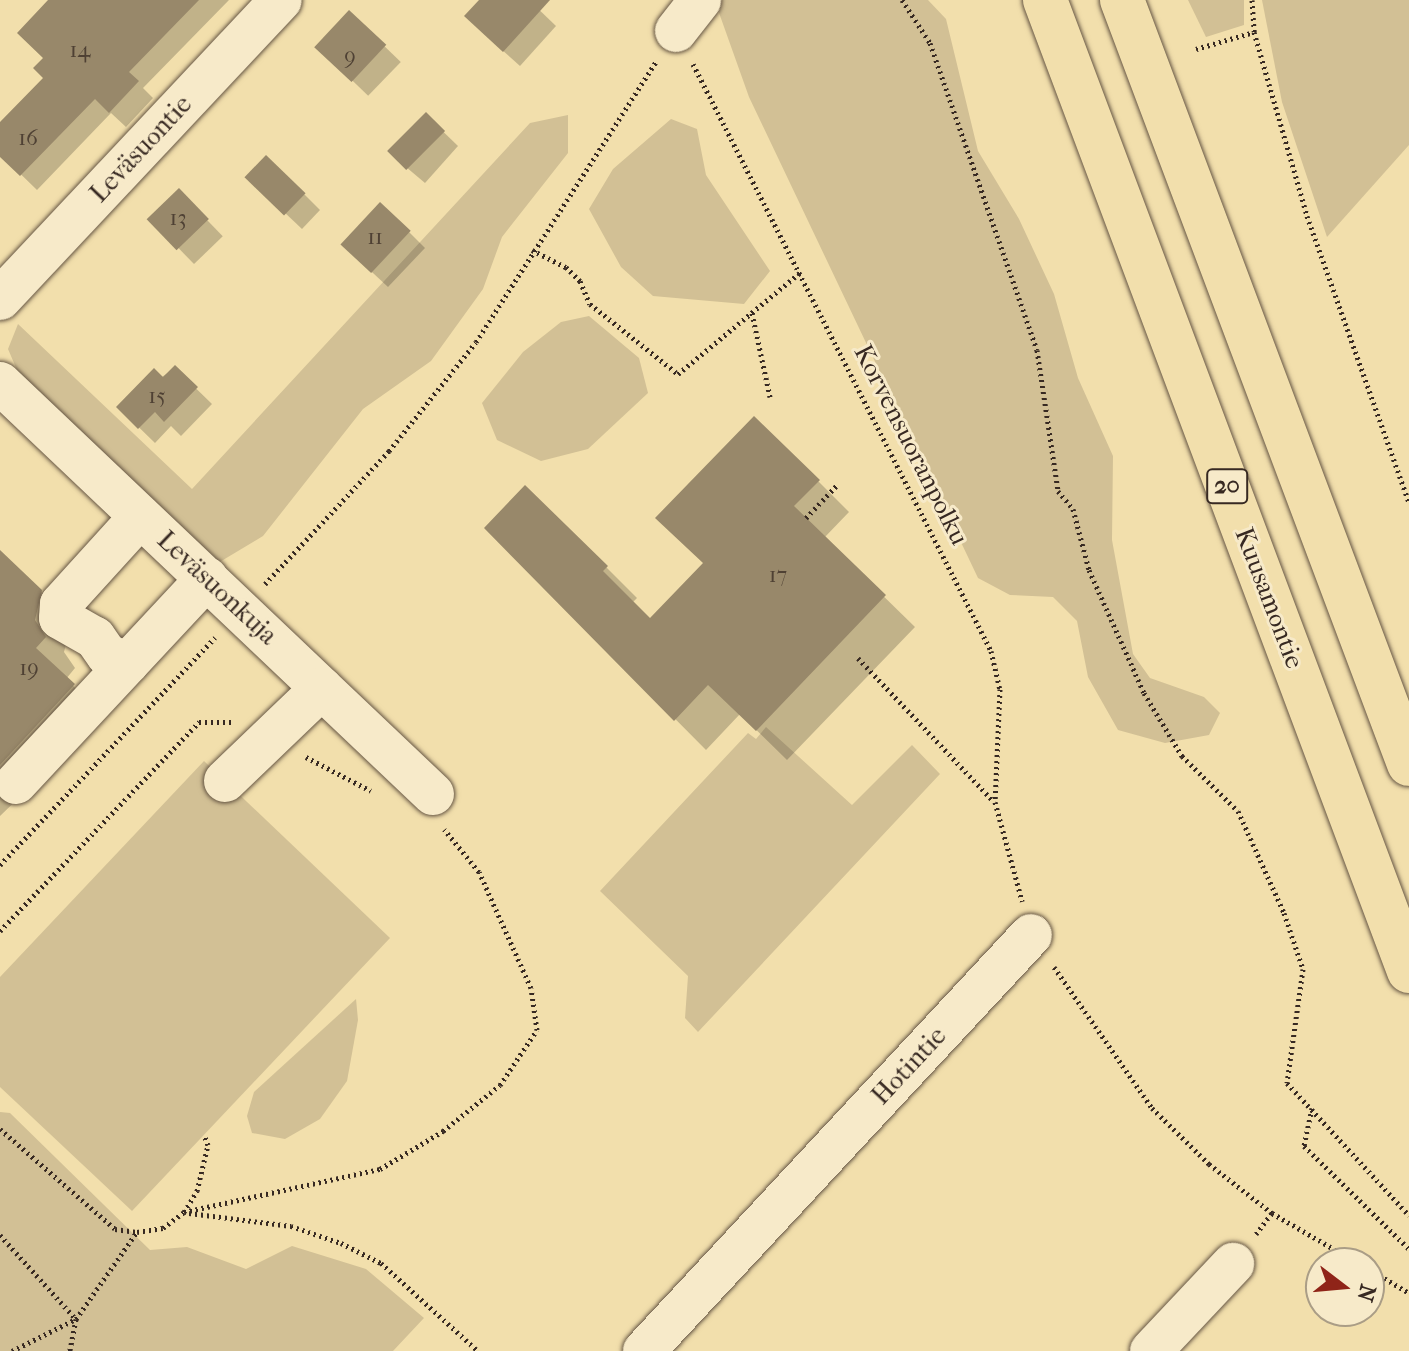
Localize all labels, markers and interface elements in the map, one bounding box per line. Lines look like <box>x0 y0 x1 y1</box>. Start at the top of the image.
house number: 14 <box>70 38 90 64</box>
house number: 9 <box>344 44 356 70</box>
street label: Leväsuontie <box>84 89 198 209</box>
house number: 16 <box>18 126 38 152</box>
house number: 13 <box>170 206 186 232</box>
house number: 11 <box>367 225 383 251</box>
street label: Korvensuoranpolku <box>847 340 975 550</box>
house number: 15 <box>148 384 166 410</box>
road number: 20 <box>1205 466 1249 506</box>
street label: Kuusamontie <box>1228 523 1310 673</box>
street label: Leväsuonkuja <box>151 525 283 651</box>
house number: 17 <box>769 563 787 589</box>
house number: 19 <box>19 656 39 682</box>
street label: Hotintie <box>865 1021 953 1111</box>
north arrow <box>1305 1247 1385 1327</box>
text: N <box>1351 1281 1381 1305</box>

